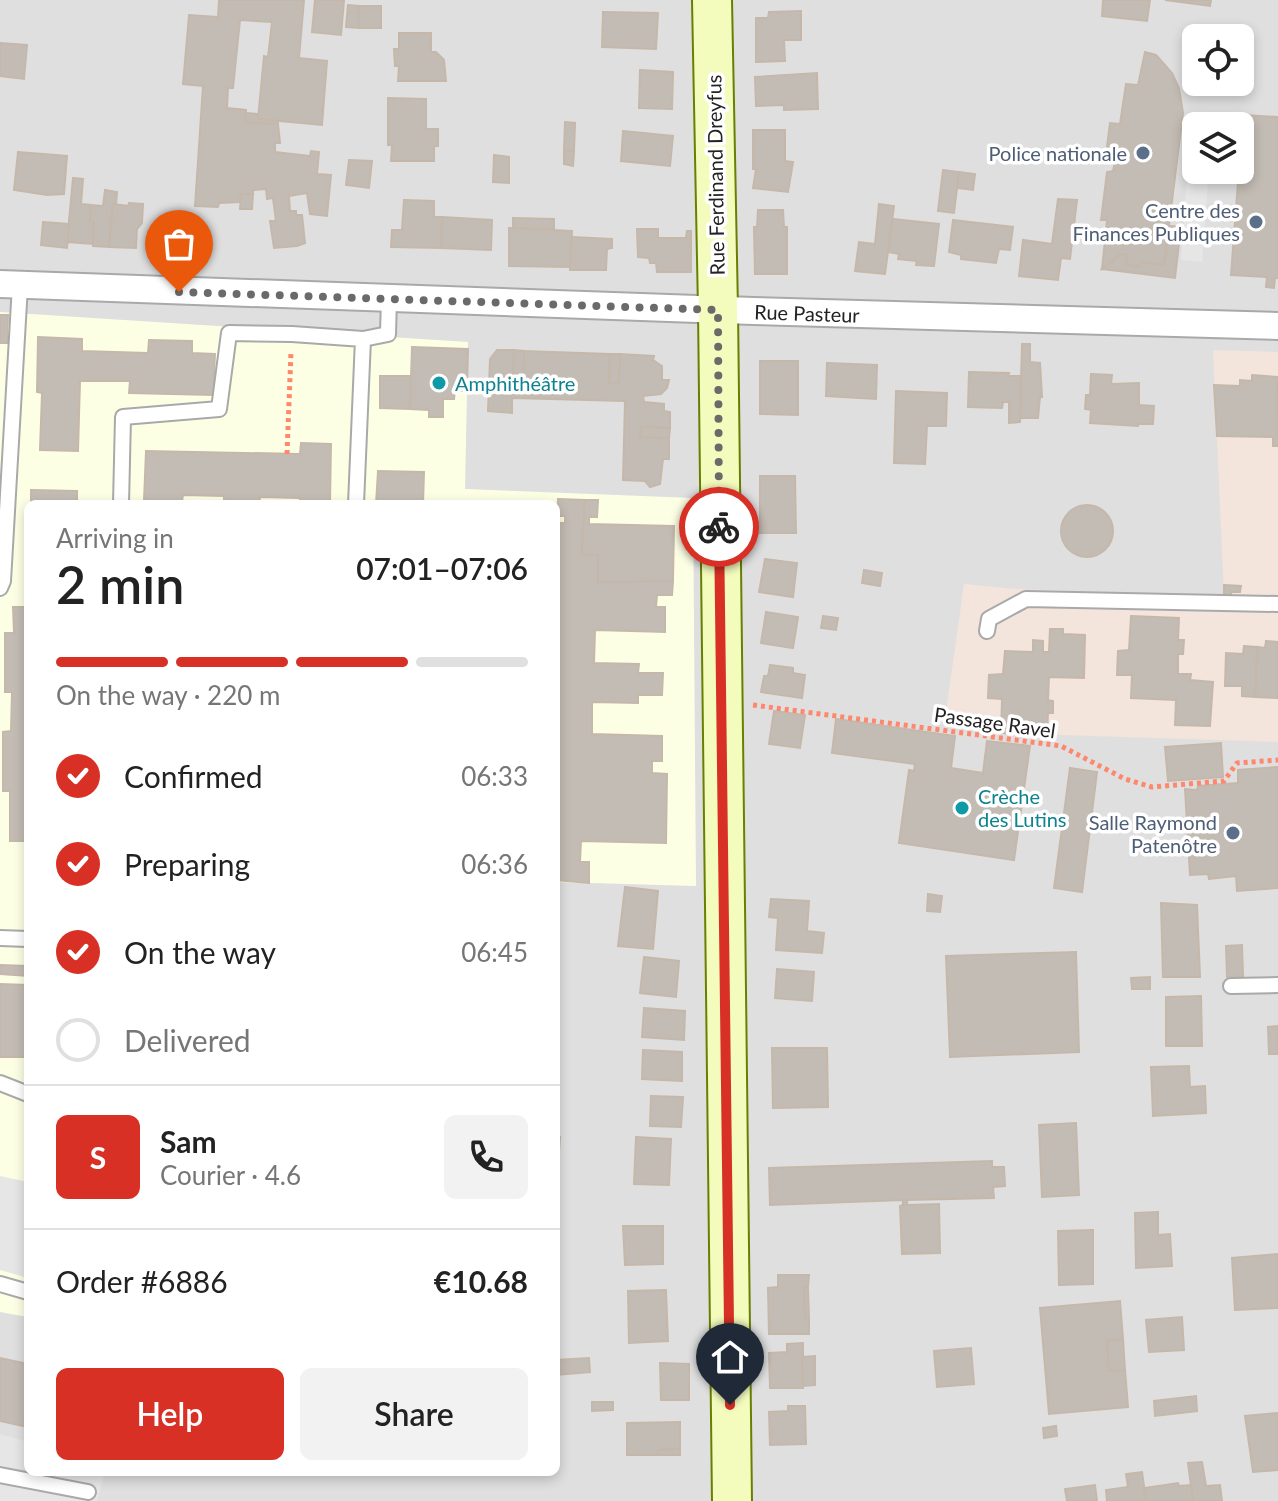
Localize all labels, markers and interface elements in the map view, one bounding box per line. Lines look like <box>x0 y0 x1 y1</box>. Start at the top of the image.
map controls <box>1182 24 1254 184</box>
button: locate <box>1182 24 1254 96</box>
street label: Rue Ferdinand Dreyfus <box>701 74 729 276</box>
button: layers <box>1182 112 1254 184</box>
place label: Police nationale <box>989 141 1127 165</box>
marker: Police nationale <box>1134 144 1152 162</box>
place label: Centre des Finances Publiques <box>1073 198 1240 245</box>
pin <box>145 210 213 292</box>
marker: Centre des Finances Publiques <box>1247 213 1265 231</box>
icon: bag <box>157 222 201 266</box>
street label: Rue Pasteur <box>754 299 861 327</box>
place label: Amphithéâtre <box>455 371 575 395</box>
marker: Amphithéâtre <box>430 374 448 392</box>
courier <box>679 487 759 567</box>
icon: bike <box>697 505 741 549</box>
text: Arriving in <box>56 522 174 554</box>
text: 07:01–07:06 <box>356 550 528 586</box>
text: 2 min <box>56 553 184 615</box>
text: On the way · 220 m <box>56 679 280 711</box>
street label: Passage Ravel <box>933 702 1057 742</box>
icon: check <box>56 754 100 798</box>
text: Confirmed <box>124 758 263 794</box>
text: 06:33 <box>461 760 528 792</box>
place label: Crèche des Lutins <box>978 784 1067 831</box>
marker: Crèche des Lutins <box>953 799 971 817</box>
place label: Salle Raymond Patenôtre <box>1089 810 1217 857</box>
marker: Salle Raymond Patenôtre <box>1224 824 1242 842</box>
icon: check <box>56 842 100 886</box>
text: Preparing <box>124 846 250 882</box>
text: 06:36 <box>461 848 528 880</box>
icon: check <box>56 930 100 974</box>
text: On the way <box>124 934 276 970</box>
text: 06:45 <box>461 936 528 968</box>
text: Delivered <box>124 1022 251 1058</box>
button: phone <box>444 1115 528 1199</box>
text: Sam <box>160 1123 217 1159</box>
text: S <box>90 1139 106 1175</box>
text: Courier · 4.6 <box>160 1159 301 1191</box>
text: Order #6886 <box>56 1263 228 1299</box>
text: €10.68 <box>434 1263 528 1299</box>
pin <box>696 1323 764 1405</box>
icon: home <box>708 1335 752 1379</box>
button: Help <box>56 1368 284 1460</box>
button: Share <box>300 1368 528 1460</box>

